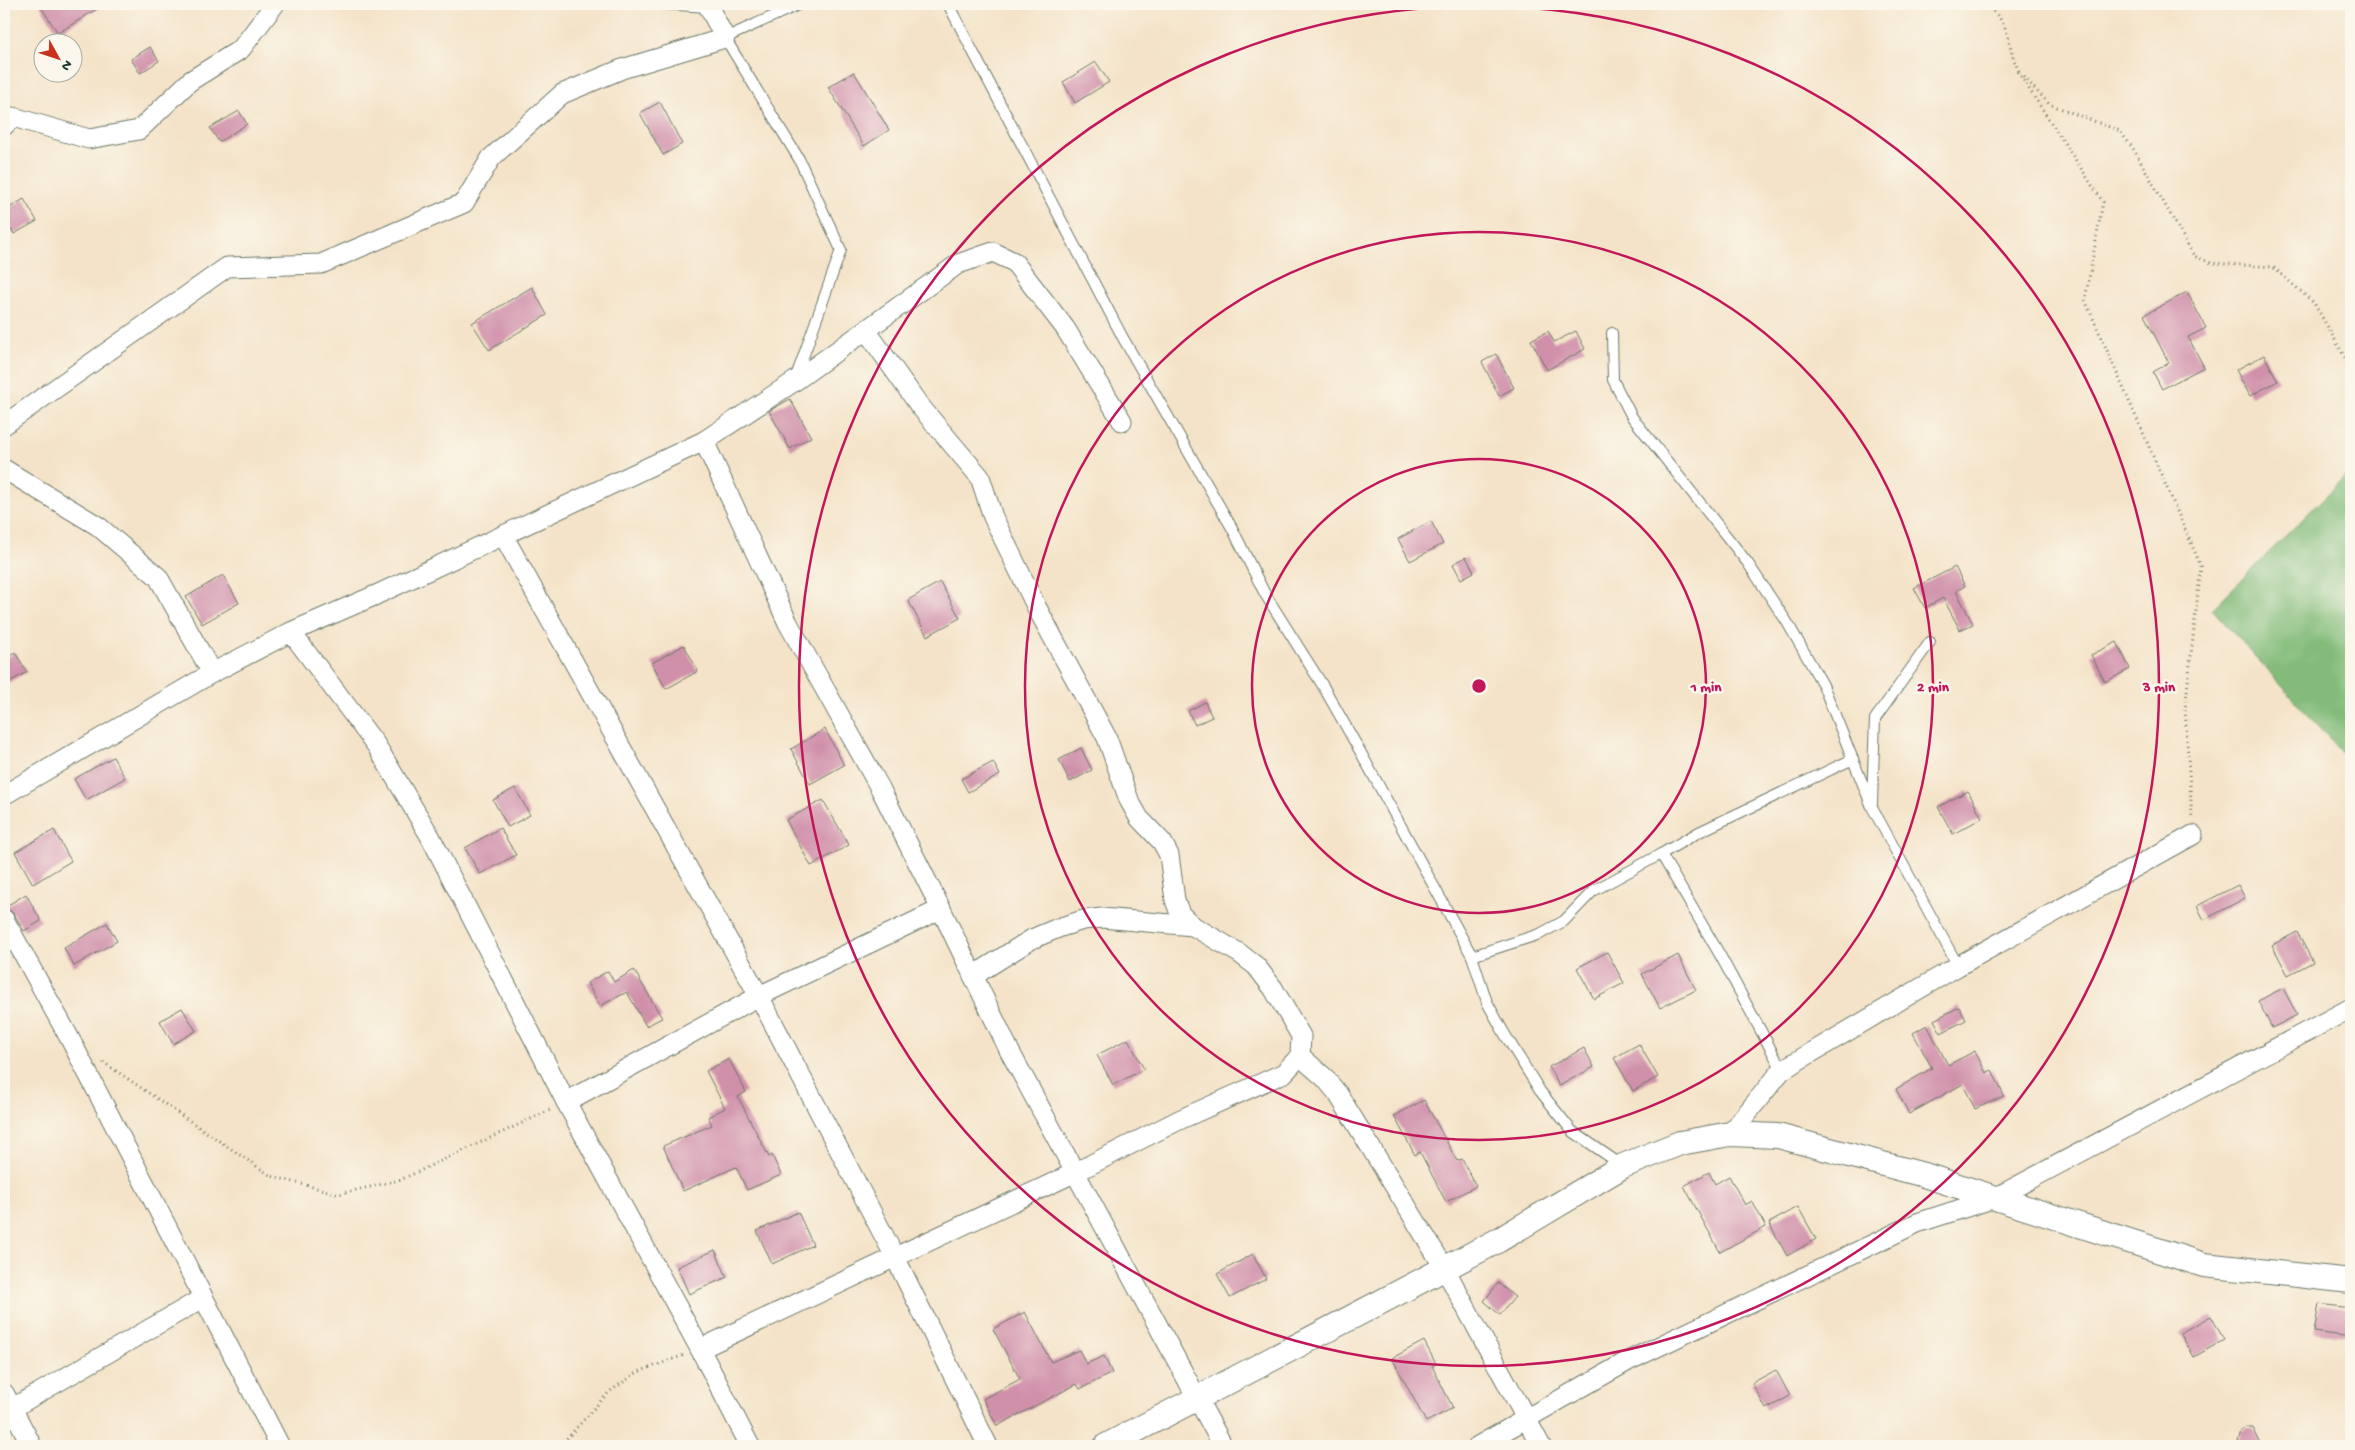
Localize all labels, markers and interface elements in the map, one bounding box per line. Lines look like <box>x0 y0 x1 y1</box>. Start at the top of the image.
north arrow <box>32 32 82 82</box>
text: N <box>57 56 75 74</box>
centre of rings <box>1470 677 1488 695</box>
text: 1 min <box>1690 679 1722 697</box>
text: 2 min <box>1917 679 1950 697</box>
text: 3 min <box>2142 679 2176 697</box>

